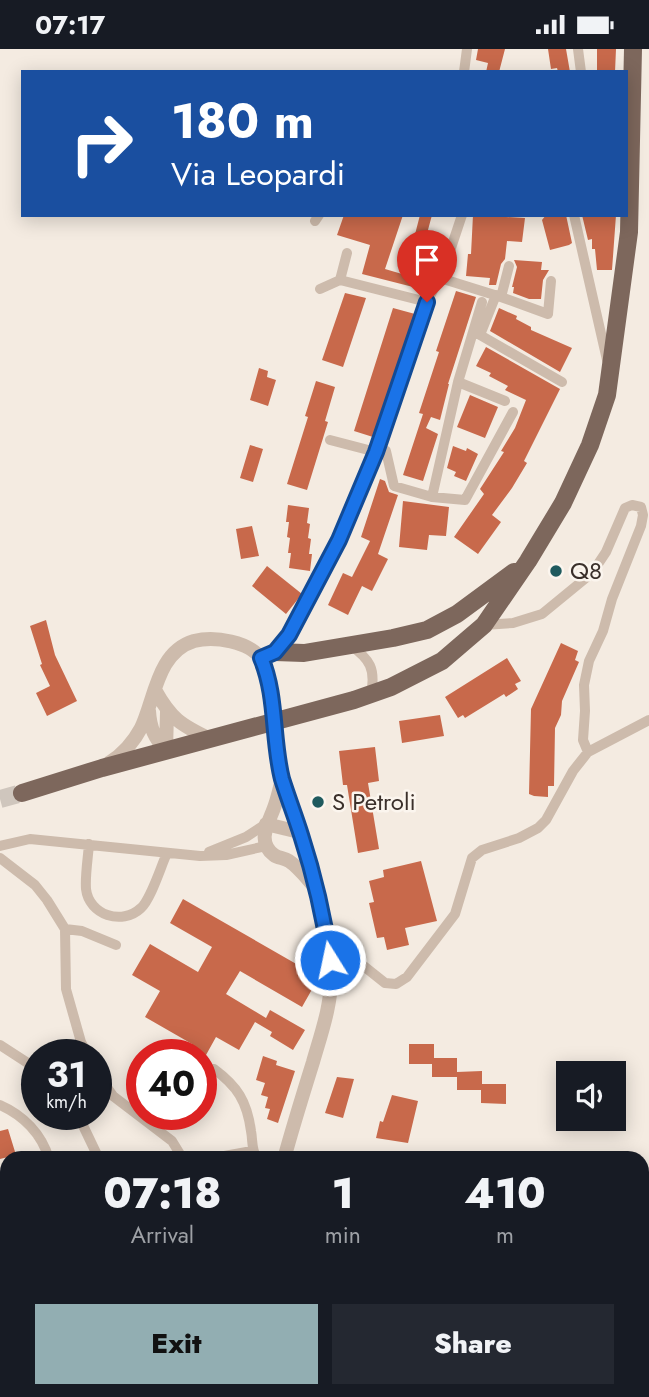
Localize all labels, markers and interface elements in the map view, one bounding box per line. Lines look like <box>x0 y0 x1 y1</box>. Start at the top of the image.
text: 07:17 <box>35 6 105 44</box>
text: 180 m <box>171 86 314 156</box>
icon: right <box>56 98 147 189</box>
text: Via Leopardi <box>171 151 345 197</box>
pin <box>397 230 457 302</box>
icon: arrive <box>408 241 446 279</box>
place label: Q8 <box>570 553 602 588</box>
marker: Q8 <box>548 563 564 579</box>
place label: S Petroli <box>332 784 416 819</box>
marker: S Petroli <box>310 794 326 810</box>
position arrow <box>293 923 367 997</box>
speed limit sign: 40 <box>126 1039 217 1130</box>
text: 31 <box>47 1050 86 1100</box>
map controls <box>556 1061 626 1131</box>
button: sound <box>556 1061 626 1131</box>
text: km/h <box>46 1089 87 1115</box>
text: 07:18 <box>103 1163 222 1224</box>
text: 1 <box>332 1163 354 1224</box>
text: 410 <box>464 1163 546 1224</box>
text: Arrival <box>131 1218 194 1252</box>
text: min <box>325 1218 361 1252</box>
text: m <box>496 1218 514 1252</box>
button: Exit <box>35 1304 318 1384</box>
button: Share <box>332 1304 614 1384</box>

